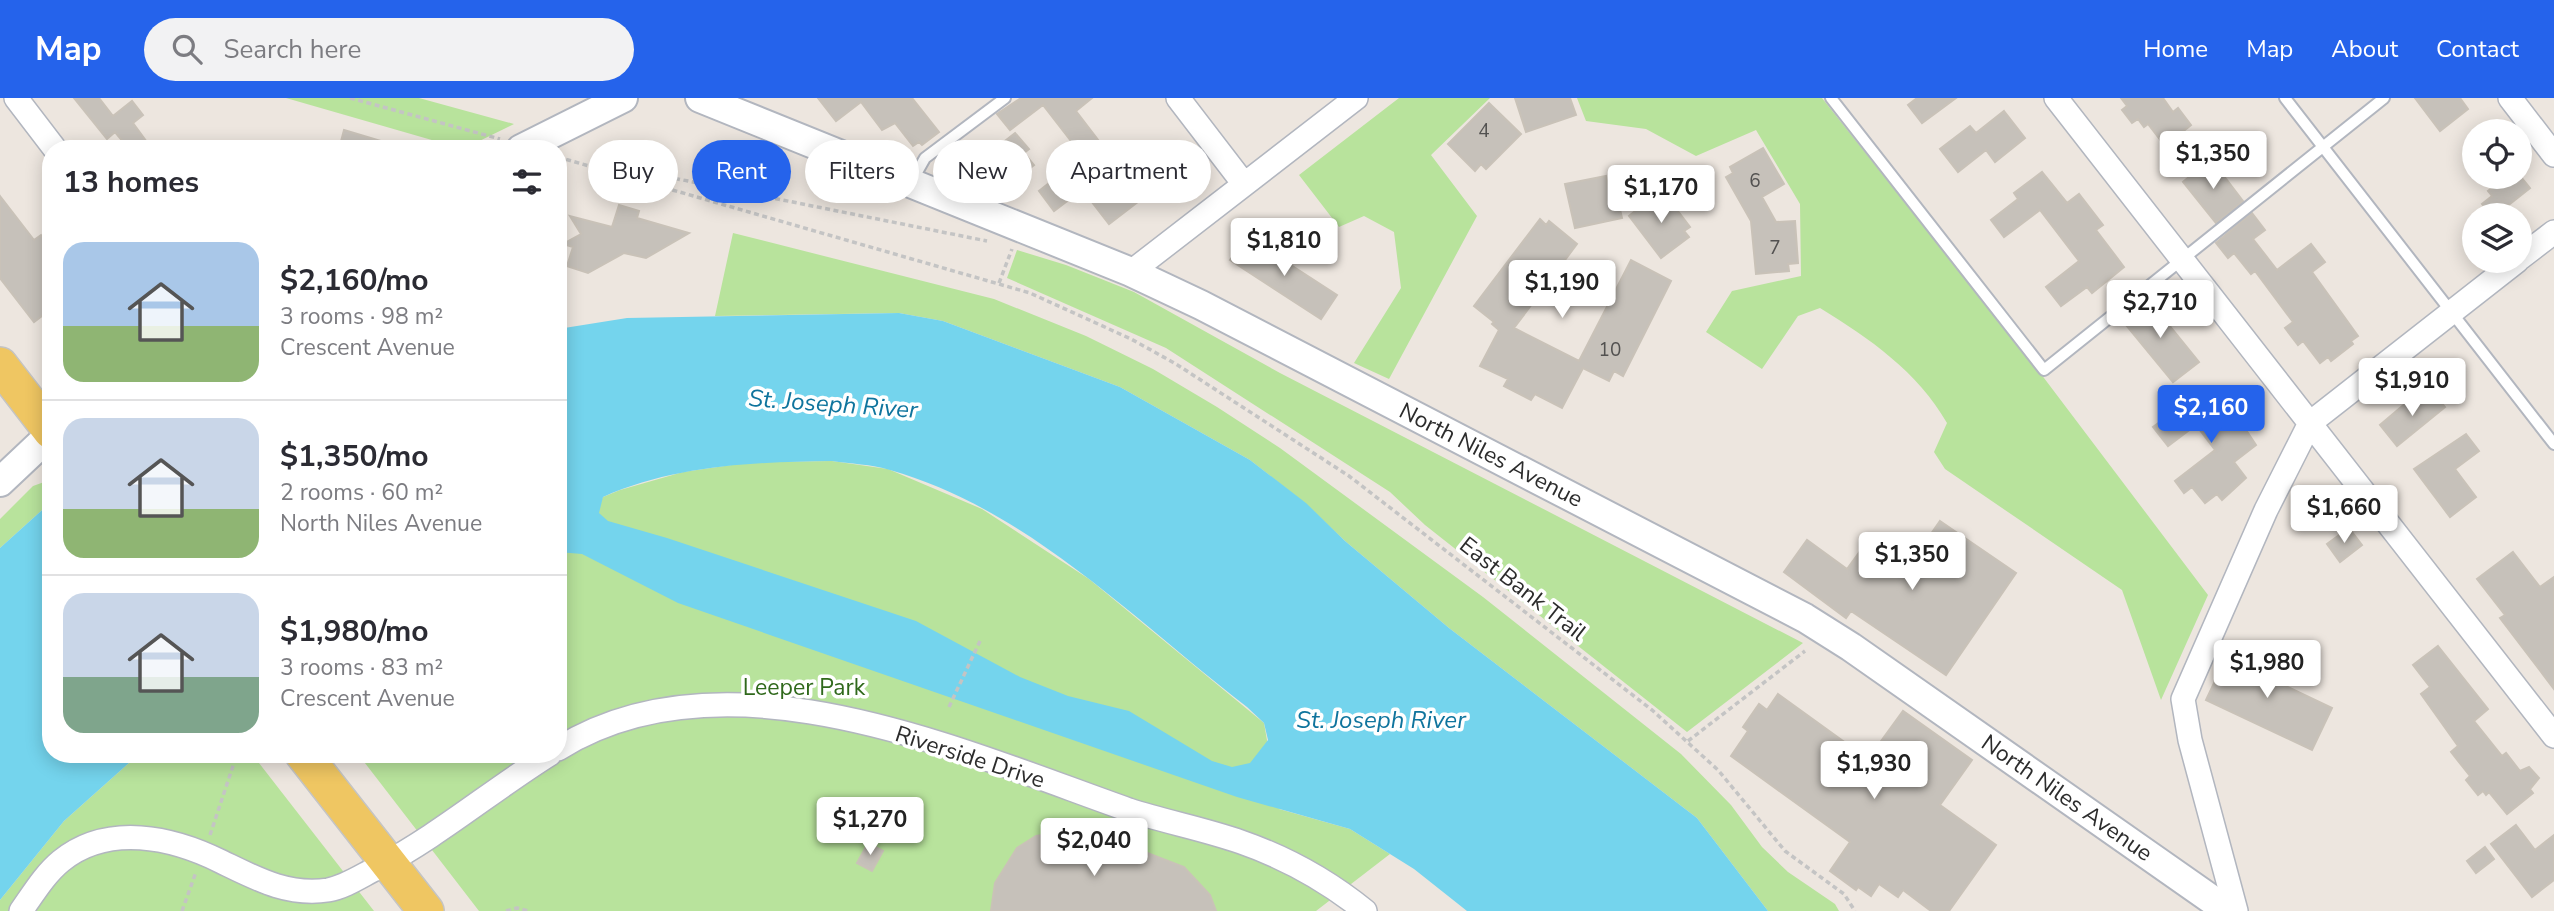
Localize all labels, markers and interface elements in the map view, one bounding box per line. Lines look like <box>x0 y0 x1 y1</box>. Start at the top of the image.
search box <box>144 18 634 81</box>
text: Map <box>35 27 102 72</box>
icon: search <box>168 30 206 68</box>
text: Search here <box>224 32 361 67</box>
text: Home <box>2143 33 2208 65</box>
text: Map <box>2246 33 2293 65</box>
text: About <box>2331 33 2398 65</box>
text: Contact <box>2436 33 2519 65</box>
house number: 4 <box>1478 118 1490 144</box>
map controls <box>2462 119 2532 273</box>
button: locate <box>2462 119 2532 189</box>
pin: $1,350 <box>2156 132 2270 191</box>
text: $1,350 <box>2176 138 2250 169</box>
chip: Buy <box>588 140 678 203</box>
chip: Rent <box>692 140 791 203</box>
chip: Filters <box>805 140 919 203</box>
chip: New <box>933 140 1032 203</box>
chip: Apartment <box>1046 140 1211 203</box>
text: 13 homes <box>63 162 199 203</box>
icon: filters <box>508 163 546 201</box>
pin: $1,170 <box>1604 166 1718 225</box>
house number: 6 <box>1749 168 1761 194</box>
text: $1,170 <box>1624 172 1698 203</box>
button: layers <box>2462 203 2532 273</box>
pin: $1,810 <box>1227 218 1341 278</box>
text: $1,810 <box>1247 225 1321 256</box>
house number: 7 <box>1769 235 1781 261</box>
text: $2,160/mo <box>280 260 429 301</box>
pin: $1,190 <box>1505 260 1619 320</box>
text: $1,190 <box>1525 267 1599 298</box>
icon: home <box>119 270 203 354</box>
pin: $2,710 <box>2103 280 2217 340</box>
text: $2,710 <box>2123 287 2197 318</box>
text: 3 rooms · 98 m² <box>280 301 443 332</box>
text: Crescent Avenue <box>280 332 455 363</box>
house number: 10 <box>1599 337 1621 363</box>
pin: $1,910 <box>2355 358 2469 418</box>
text: $1,910 <box>2375 365 2449 396</box>
water label: St. Joseph River <box>747 382 920 426</box>
pin: $2,160 <box>2154 386 2268 445</box>
text: $2,160 <box>2174 392 2248 423</box>
street label: North Niles Avenue <box>1394 395 1588 515</box>
text: $1,350/mo <box>280 436 429 477</box>
icon: home <box>119 446 203 530</box>
text: 2 rooms · 60 m² <box>280 477 443 508</box>
pin: $1,660 <box>2287 486 2401 545</box>
text: $1,660 <box>2307 492 2381 523</box>
text: North Niles Avenue <box>280 508 482 539</box>
street label: East Bank Trail <box>1453 530 1593 648</box>
pin: $1,350 <box>1855 532 1969 592</box>
text: $1,350 <box>1875 539 1949 570</box>
text: $1,980/mo <box>280 611 429 652</box>
icon: home <box>119 621 203 705</box>
pin: $1,980 <box>2210 640 2324 700</box>
text: $1,980 <box>2230 647 2304 678</box>
text: 3 rooms · 83 m² <box>280 652 443 683</box>
park label: Leeper Park <box>743 672 866 703</box>
text: Crescent Avenue <box>280 683 455 714</box>
water label: St. Joseph River <box>1296 704 1467 736</box>
street label: Riverside Drive <box>891 718 1049 796</box>
street label: North Niles Avenue <box>1975 727 2159 869</box>
pin: $1,930 <box>1817 742 1931 801</box>
text: $1,930 <box>1837 748 1911 779</box>
pin: $1,270 <box>813 798 927 857</box>
text: $1,270 <box>833 804 907 835</box>
pin: $2,040 <box>1037 818 1151 878</box>
text: $2,040 <box>1057 825 1131 856</box>

